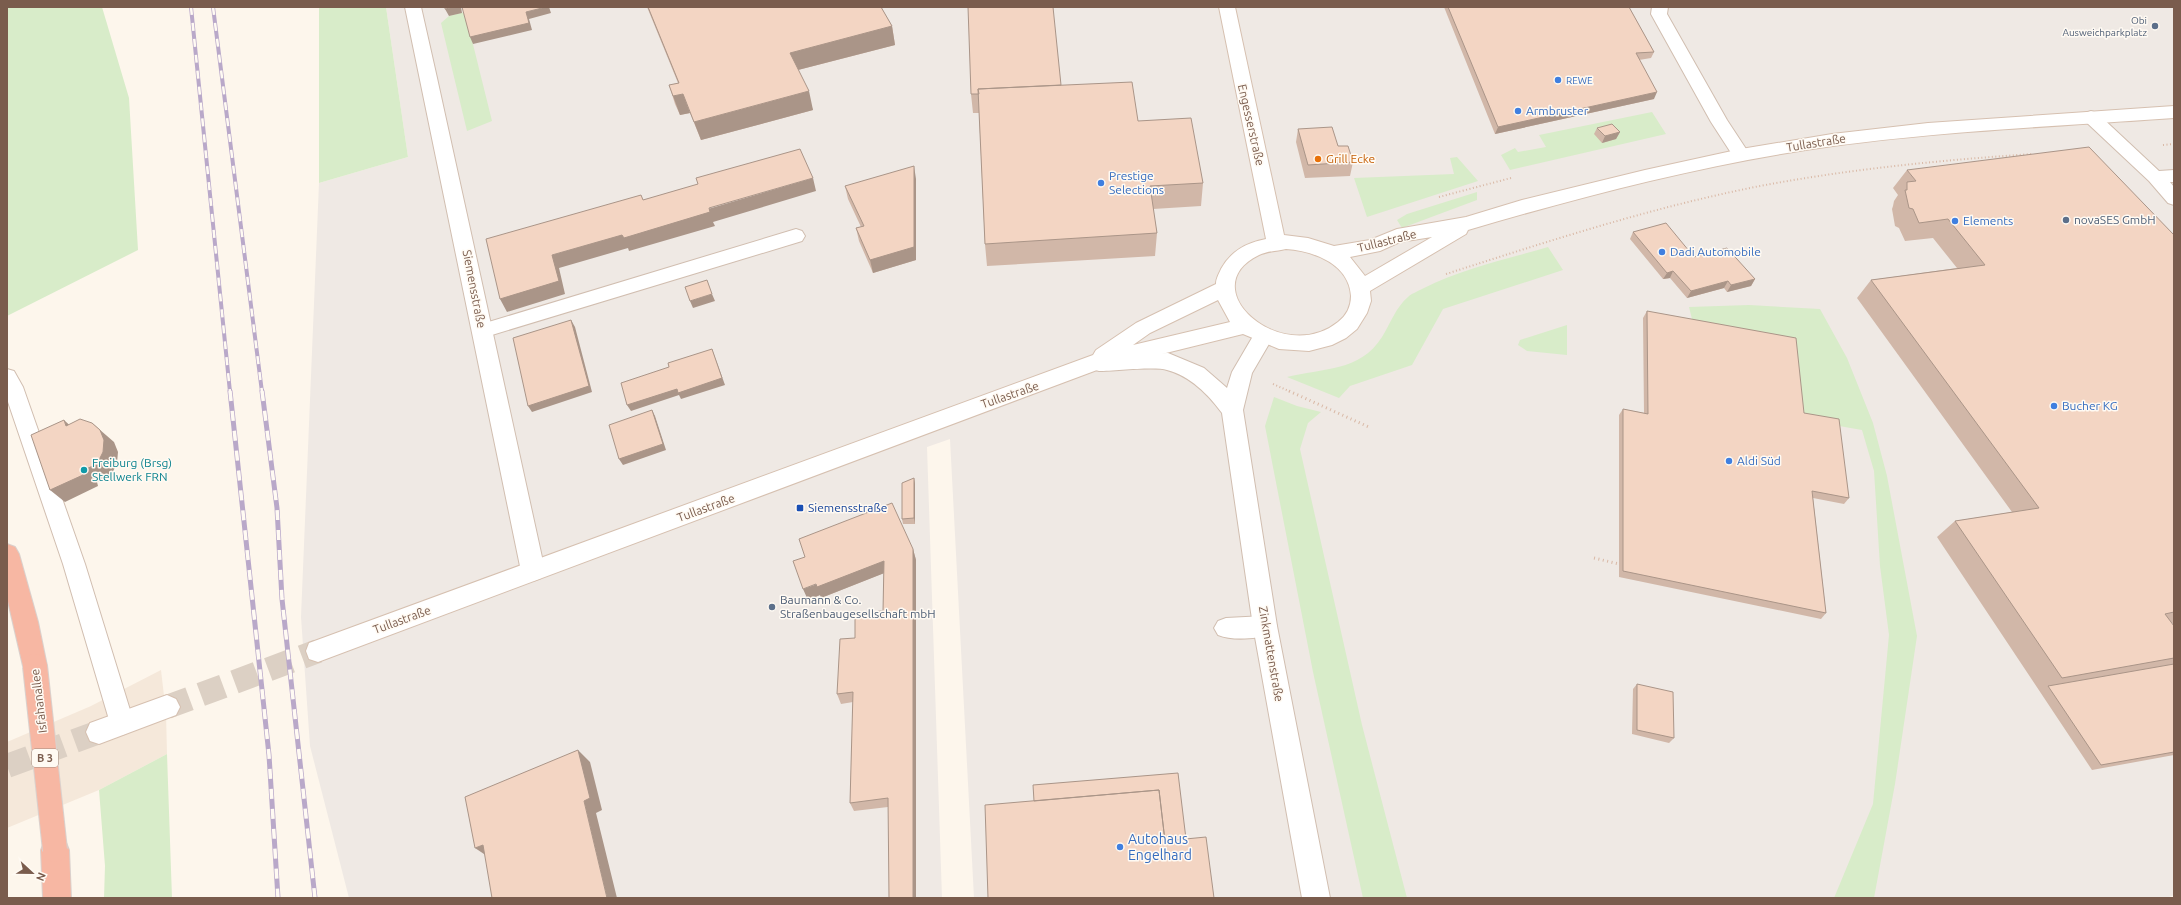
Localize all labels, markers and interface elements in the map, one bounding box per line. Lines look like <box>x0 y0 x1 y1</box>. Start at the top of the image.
place label: Obi Ausweichparkplatz <box>2062 15 2147 38</box>
marker: Obi Ausweichparkplatz <box>2150 21 2160 31</box>
marker: REWE <box>1553 75 1563 85</box>
place label: REWE <box>1566 75 1593 86</box>
street label: Engesserstraße <box>1236 83 1267 167</box>
place label: Armbruster <box>1526 104 1589 117</box>
marker: Armbruster <box>1513 106 1523 116</box>
street label: Tullastraße <box>1785 131 1847 154</box>
place label: Grill Ecke <box>1326 152 1375 165</box>
marker: Grill Ecke <box>1313 154 1323 164</box>
place label: Prestige Selections <box>1109 169 1164 196</box>
marker: Prestige Selections <box>1096 178 1106 188</box>
place label: novaSES GmbH <box>2074 213 2156 226</box>
place label: Elements <box>1963 214 2013 227</box>
marker: novaSES GmbH <box>2061 215 2071 225</box>
marker: Elements <box>1950 216 1960 226</box>
street label: Tullastraße <box>1356 227 1418 254</box>
place label: Dadi Automobile <box>1670 245 1761 258</box>
marker: Dadi Automobile <box>1657 247 1667 257</box>
street label: Siemensstraße <box>461 249 488 329</box>
street label: Tullastraße <box>979 379 1040 410</box>
place label: Bucher KG <box>2062 399 2118 412</box>
marker: Bucher KG <box>2049 401 2059 411</box>
place label: Aldi Süd <box>1737 454 1781 467</box>
place label: Freiburg (Brsg) Stellwerk FRN <box>92 456 172 483</box>
marker: Aldi Süd <box>1724 456 1734 466</box>
marker: Freiburg (Brsg) Stellwerk FRN <box>79 465 89 475</box>
street label: Tullastraße <box>675 491 736 524</box>
place label: Siemensstraße <box>808 501 887 514</box>
marker: Siemensstraße <box>795 503 805 513</box>
place label: Baumann & Co. Straßenbaugesellschaft mbH <box>780 593 936 620</box>
marker: Baumann & Co. Straßenbaugesellschaft mbH <box>767 602 777 612</box>
street label: Tullastraße <box>371 603 432 636</box>
street label: Zinkmattenstraße <box>1257 605 1286 703</box>
street label: Isfahanallee <box>28 668 49 734</box>
road number: B 3 <box>32 749 58 767</box>
place label: Autohaus Engelhard <box>1128 831 1192 863</box>
marker: Autohaus Engelhard <box>1115 842 1125 852</box>
north arrow <box>12 853 52 893</box>
text: N <box>34 871 48 883</box>

